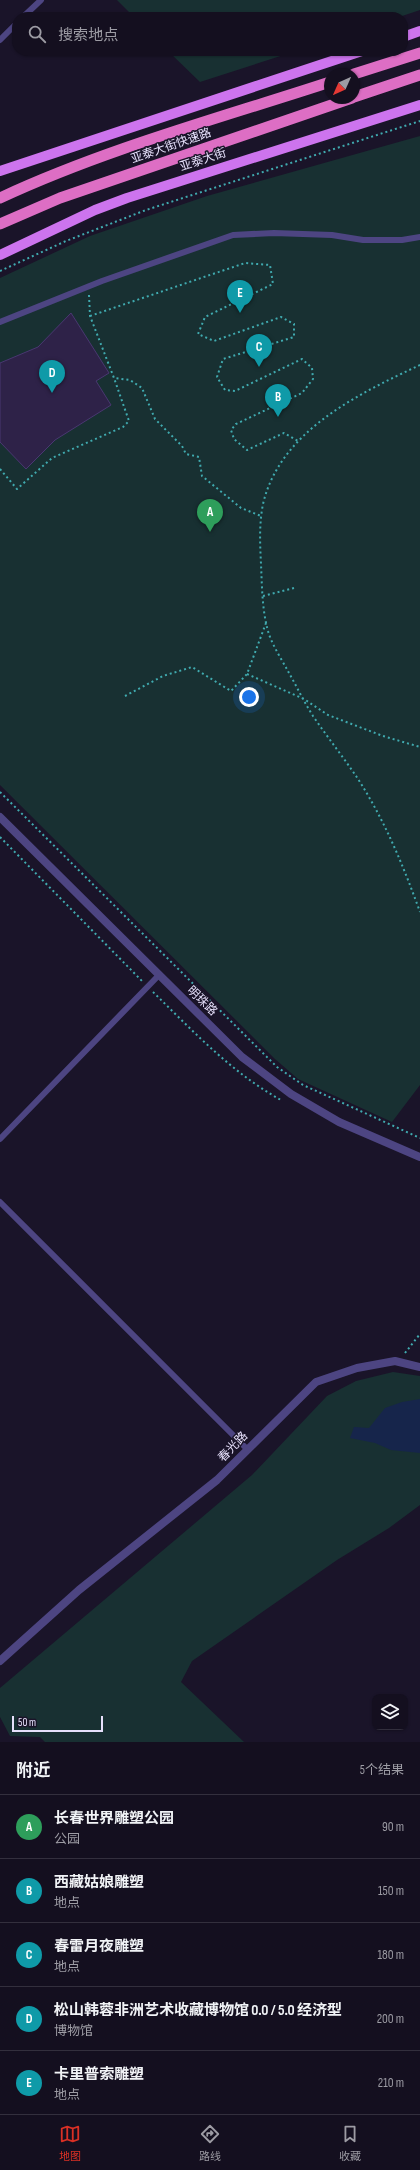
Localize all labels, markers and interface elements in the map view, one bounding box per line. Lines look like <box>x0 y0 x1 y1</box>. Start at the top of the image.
search box <box>12 12 408 56</box>
icon: search <box>26 23 48 45</box>
text: 搜索地点 <box>58 26 118 45</box>
north arrow <box>324 68 360 104</box>
street label: 亚泰大街快速路 <box>129 126 213 166</box>
street label: 亚泰大街 <box>178 146 228 174</box>
pin: E <box>227 280 253 313</box>
pin: C <box>246 334 272 367</box>
pin: D <box>39 360 65 393</box>
pin: B <box>265 384 291 417</box>
pin: A <box>197 499 223 532</box>
your location <box>239 687 259 707</box>
street label: 明珠路 <box>184 983 220 1019</box>
street label: 春光路 <box>215 1429 251 1465</box>
map controls <box>372 1694 408 1730</box>
button: layers <box>372 1694 408 1730</box>
scale bar <box>12 1714 103 1733</box>
text: 50 m <box>18 1716 36 1729</box>
text: 附近 <box>16 1761 50 1781</box>
text: 5个结果 <box>360 1762 404 1778</box>
text: 长春世界雕塑公园 <box>54 1809 174 1828</box>
text: A <box>26 1819 32 1835</box>
text: 90 m <box>382 1819 404 1835</box>
text: 公园 <box>54 1831 80 1847</box>
text: 西藏姑娘雕塑 <box>54 1873 144 1892</box>
text: B <box>26 1883 32 1899</box>
text: 150 m <box>378 1883 404 1899</box>
text: 地点 <box>54 1895 80 1911</box>
text: 春雷月夜雕塑 <box>54 1937 144 1956</box>
text: C <box>26 1947 32 1963</box>
text: 180 m <box>378 1947 404 1963</box>
text: 地点 <box>54 1959 80 1975</box>
text: 松山韩蓉非洲艺术收藏博物馆 0.0 / 5.0 经济型 <box>54 2001 342 2020</box>
text: D <box>26 2011 32 2027</box>
text: 200 m <box>377 2011 404 2027</box>
text: 博物馆 <box>54 2023 93 2039</box>
text: 卡里普索雕塑 <box>54 2065 144 2084</box>
text: E <box>26 2075 32 2091</box>
text: 210 m <box>378 2075 404 2091</box>
text: 地点 <box>54 2087 80 2103</box>
tab: 地图 <box>59 2123 81 2163</box>
tab: 路线 <box>199 2123 221 2163</box>
tab: 收藏 <box>339 2123 361 2163</box>

